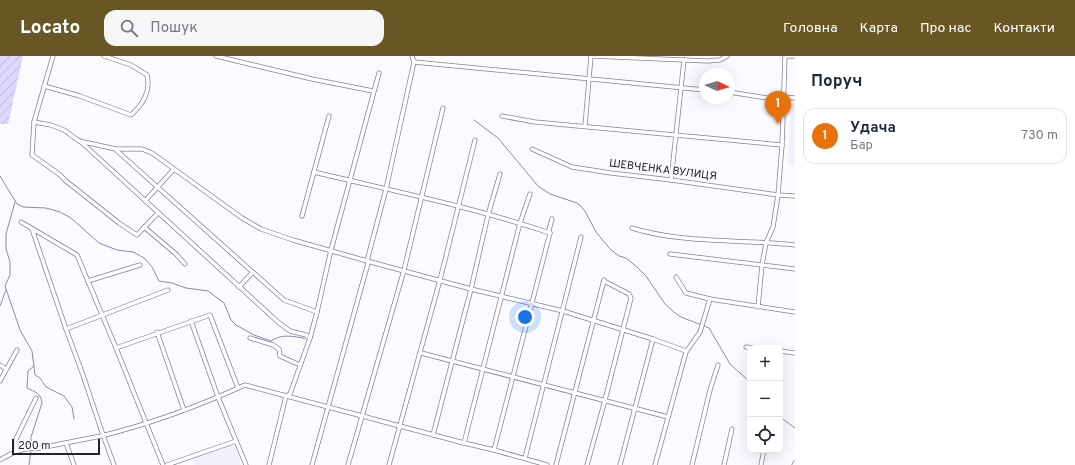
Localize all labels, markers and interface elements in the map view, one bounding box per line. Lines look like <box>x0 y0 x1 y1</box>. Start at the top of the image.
search box <box>104 10 384 46</box>
text: Locato <box>20 16 80 40</box>
icon: search <box>118 17 140 39</box>
text: Пошук <box>150 19 198 38</box>
text: Головна <box>783 20 838 37</box>
text: Карта <box>860 20 898 37</box>
text: Про нас <box>920 20 971 37</box>
text: Контакти <box>993 20 1055 37</box>
north arrow <box>699 68 735 104</box>
text: Поруч <box>811 71 863 93</box>
pin: 1 <box>765 91 791 124</box>
text: Удача <box>850 119 896 138</box>
text: 1 <box>822 128 828 144</box>
text: 730 m <box>1021 128 1058 144</box>
text: Бар <box>850 138 873 154</box>
street label: ШЕВЧЕНКА ВУЛИЦЯ <box>608 156 718 184</box>
your location <box>515 307 535 327</box>
map controls <box>747 345 783 453</box>
button: + <box>747 345 783 381</box>
button: − <box>747 381 783 417</box>
button: locate <box>747 417 783 453</box>
scale bar <box>12 437 100 456</box>
text: 200 m <box>18 439 51 453</box>

